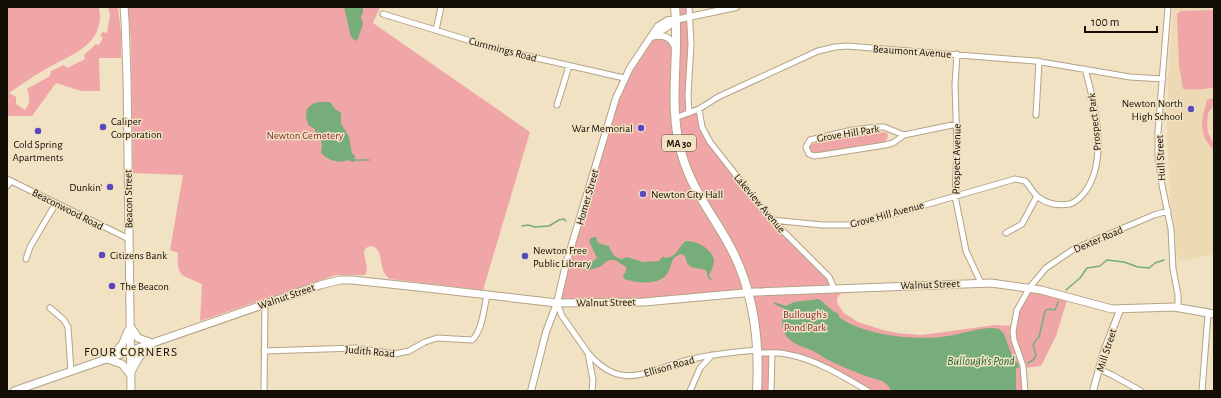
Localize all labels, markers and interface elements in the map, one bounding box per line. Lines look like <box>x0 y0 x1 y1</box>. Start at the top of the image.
scale bar <box>1085 8 1157 34</box>
text: 100 m <box>1091 16 1119 28</box>
street label: Cummings Road <box>468 35 538 64</box>
street label: Beaumont Avenue <box>872 43 952 60</box>
street label: Prospect Park <box>1086 93 1103 151</box>
place label: Newton North High School <box>1122 98 1183 122</box>
marker: Newton North High School <box>1186 104 1196 114</box>
place label: Caliper Corporation <box>111 116 162 140</box>
marker: Caliper Corporation <box>98 122 108 132</box>
place label: War Memorial <box>572 123 633 134</box>
marker: War Memorial <box>636 123 646 133</box>
street label: Grove Hill Park <box>816 123 880 144</box>
street label: Prospect Avenue <box>950 123 963 195</box>
marker: Cold Spring Apartments <box>33 126 43 136</box>
park label: Newton Cemetery <box>266 130 344 141</box>
street label: Hull Street <box>1154 134 1167 181</box>
road number: MA 30 <box>662 135 696 151</box>
place label: Cold Spring Apartments <box>13 139 63 163</box>
street label: Homer Street <box>574 167 601 226</box>
street label: Beacon Street <box>122 169 135 229</box>
street label: Lakeview Avenue <box>732 172 787 235</box>
place label: Dunkin' <box>69 182 102 193</box>
marker: Dunkin' <box>105 182 115 192</box>
street label: Beaconwood Road <box>30 187 105 232</box>
marker: Newton City Hall <box>638 189 648 199</box>
place label: Newton City Hall <box>651 189 723 200</box>
street label: Grove Hill Avenue <box>849 199 925 230</box>
street label: Dexter Road <box>1072 224 1125 255</box>
place label: Newton Free Public Library <box>533 245 591 269</box>
marker: Citizens Bank <box>97 250 107 260</box>
place label: Citizens Bank <box>110 250 167 261</box>
marker: Newton Free Public Library <box>520 251 530 261</box>
street label: Walnut Street <box>900 278 960 291</box>
marker: The Beacon <box>107 281 117 291</box>
place label: The Beacon <box>120 281 169 292</box>
street label: Walnut Street <box>256 281 317 311</box>
street label: Walnut Street <box>576 296 636 309</box>
park label: Bullough's Pond Park <box>783 309 827 333</box>
street label: Mill Street <box>1094 327 1119 373</box>
street label: Judith Road <box>344 344 396 359</box>
district label: FOUR CORNERS <box>84 346 178 359</box>
street label: Ellison Road <box>643 354 696 379</box>
water label: Bullough's Pond <box>947 355 1015 367</box>

